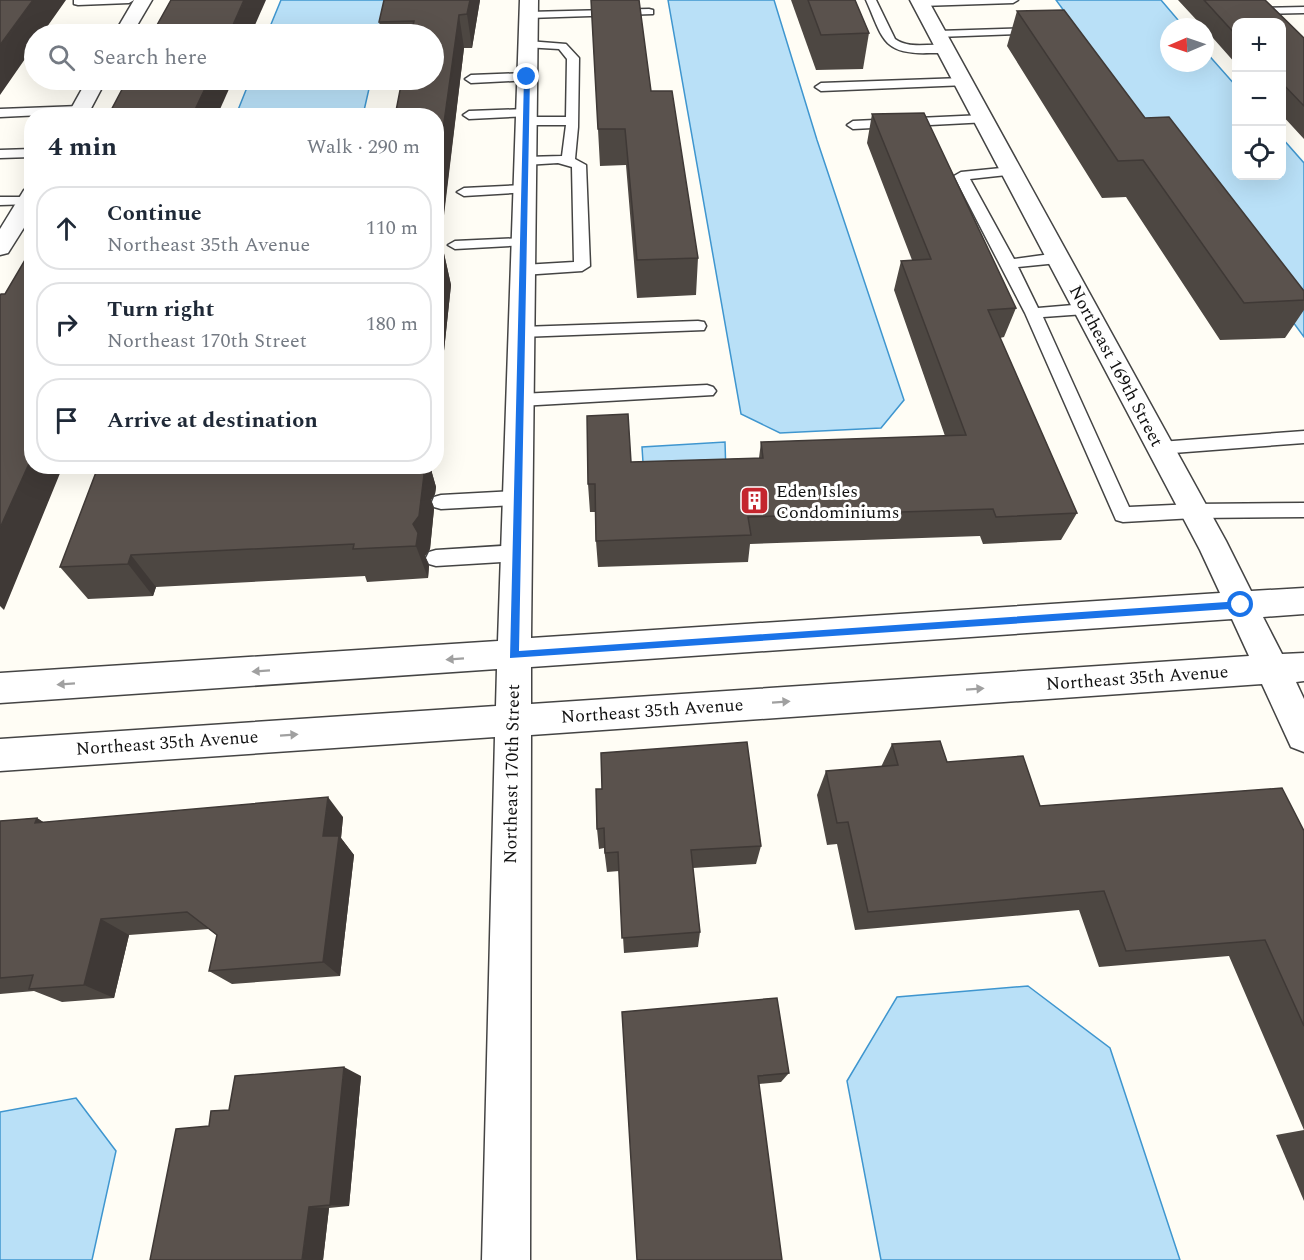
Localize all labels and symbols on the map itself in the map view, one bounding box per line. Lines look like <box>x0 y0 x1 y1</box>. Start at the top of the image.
north arrow <box>1160 18 1214 72</box>
route end <box>513 63 539 89</box>
street label: Northeast 169th Street <box>1062 280 1170 452</box>
place label: Eden Isles Condominiums <box>776 478 899 526</box>
building icon: Eden Isles Condominiums <box>739 485 771 517</box>
route start <box>1227 591 1253 617</box>
one-way arrow <box>446 654 465 663</box>
street label: Northeast 35th Avenue <box>1045 658 1229 698</box>
one-way arrow <box>251 666 270 676</box>
one-way arrow <box>57 679 76 688</box>
street label: Northeast 170th Street <box>497 684 527 864</box>
one-way arrow <box>966 684 985 694</box>
street label: Northeast 35th Avenue <box>560 691 744 731</box>
one-way arrow <box>771 697 790 707</box>
street label: Northeast 35th Avenue <box>75 723 259 763</box>
one-way arrow <box>279 730 298 740</box>

